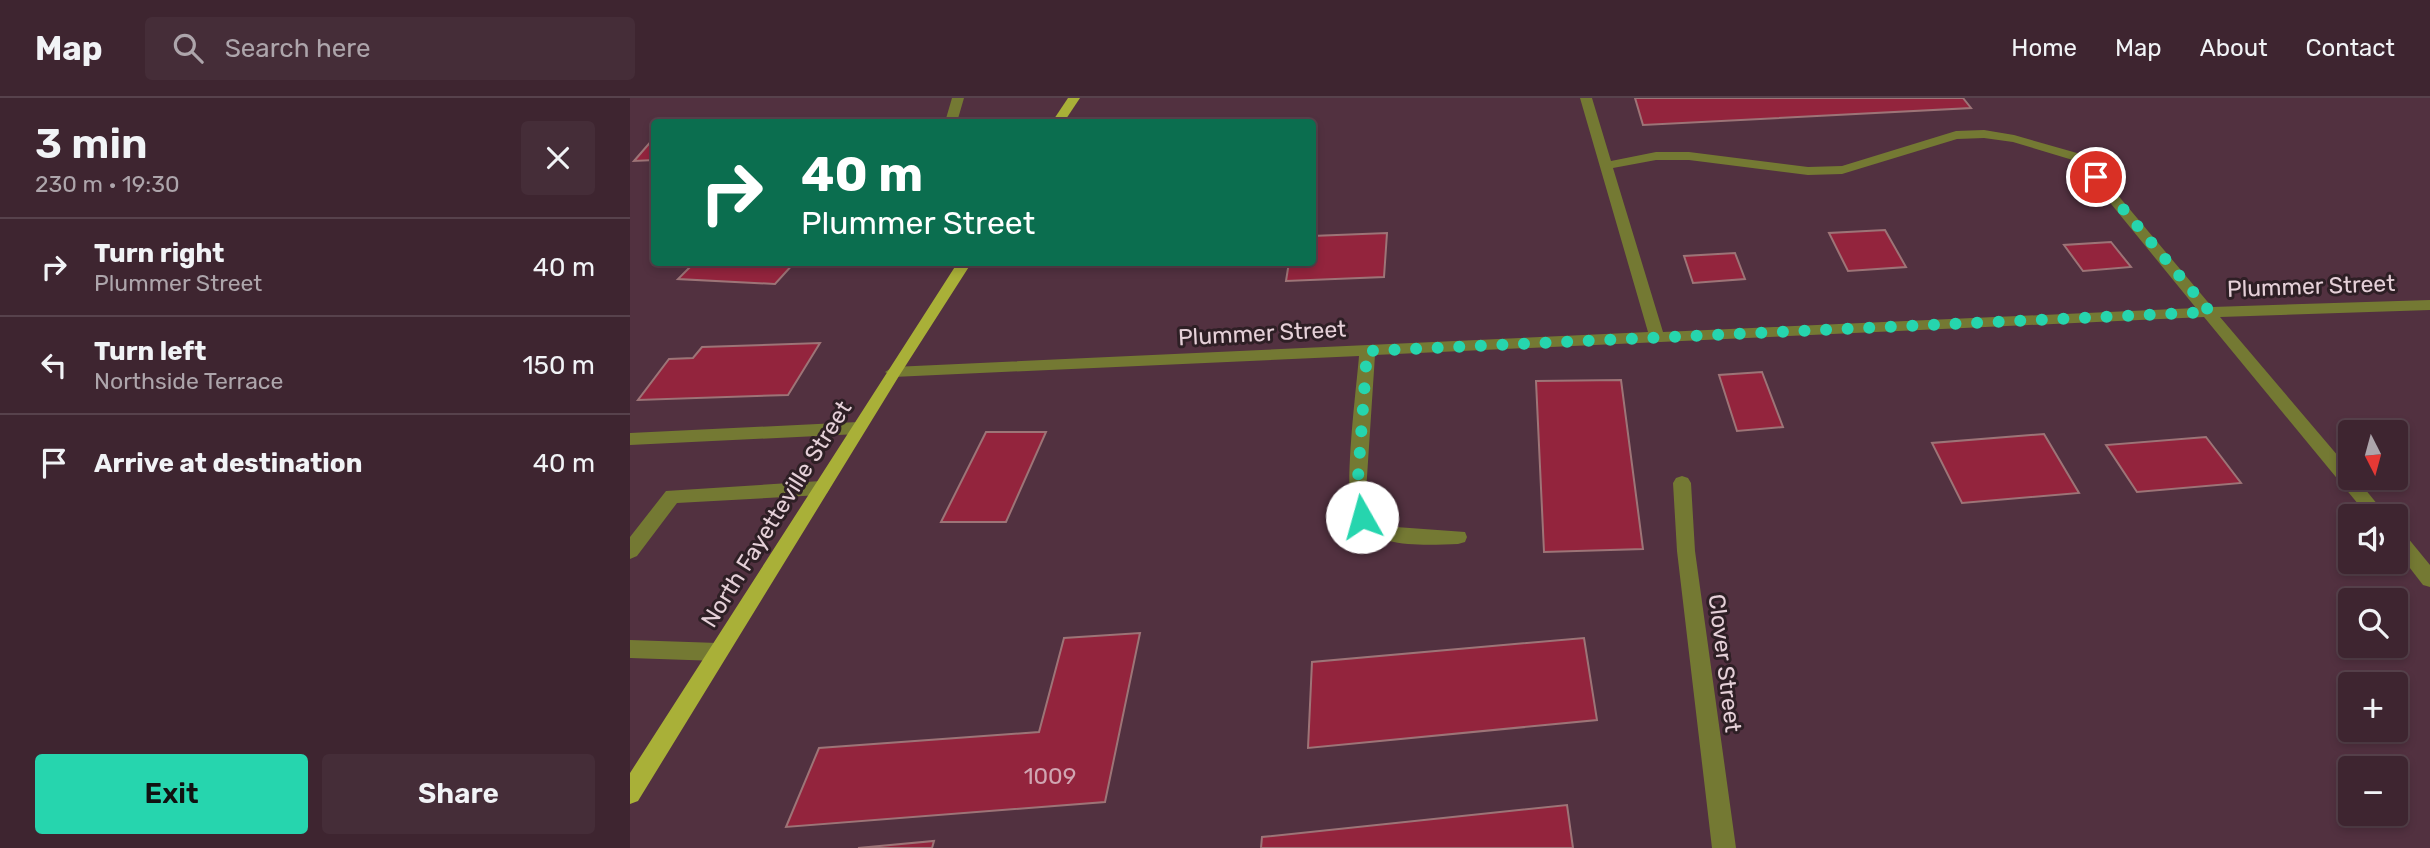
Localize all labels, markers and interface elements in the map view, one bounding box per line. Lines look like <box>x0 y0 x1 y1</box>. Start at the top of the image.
search box <box>145 17 635 80</box>
text: Map <box>35 29 103 68</box>
icon: search <box>169 29 207 67</box>
text: Search here <box>225 33 370 64</box>
text: Home <box>2011 34 2077 62</box>
text: Map <box>2115 34 2162 62</box>
text: About <box>2200 34 2268 62</box>
text: Contact <box>2306 34 2395 62</box>
text: 3 min <box>35 119 148 169</box>
button: close <box>521 121 595 195</box>
text: 40 m <box>801 145 923 203</box>
icon: right <box>686 147 777 238</box>
pin <box>2066 147 2126 207</box>
icon: arrive <box>2077 158 2115 196</box>
text: 230 m · 19:30 <box>35 170 180 198</box>
text: Plummer Street <box>801 204 1035 242</box>
text: Turn right <box>94 238 224 269</box>
icon: right <box>35 248 73 286</box>
text: 40 m <box>533 252 595 283</box>
text: Plummer Street <box>94 269 262 297</box>
street label: Plummer Street <box>2226 269 2396 303</box>
street label: Plummer Street <box>1177 315 1347 351</box>
text: Turn left <box>94 336 206 367</box>
icon: left <box>35 346 73 384</box>
text: 150 m <box>522 350 595 381</box>
text: Northside Terrace <box>94 367 283 395</box>
street label: North Fayetteville Street <box>695 396 857 632</box>
north arrow <box>2338 420 2408 490</box>
map controls <box>2338 420 2408 826</box>
icon: arrive <box>35 444 73 482</box>
text: Arrive at destination <box>94 448 362 479</box>
text: 40 m <box>533 448 595 479</box>
position arrow <box>1325 480 1399 554</box>
button: sound <box>2338 504 2408 574</box>
button: search <box>2338 588 2408 658</box>
street label: Clover Street <box>1703 592 1747 734</box>
button: + <box>2338 672 2408 742</box>
button: Exit <box>35 754 308 834</box>
button: Share <box>322 754 595 834</box>
button: − <box>2338 756 2408 826</box>
house number: 1009 <box>1024 762 1076 790</box>

